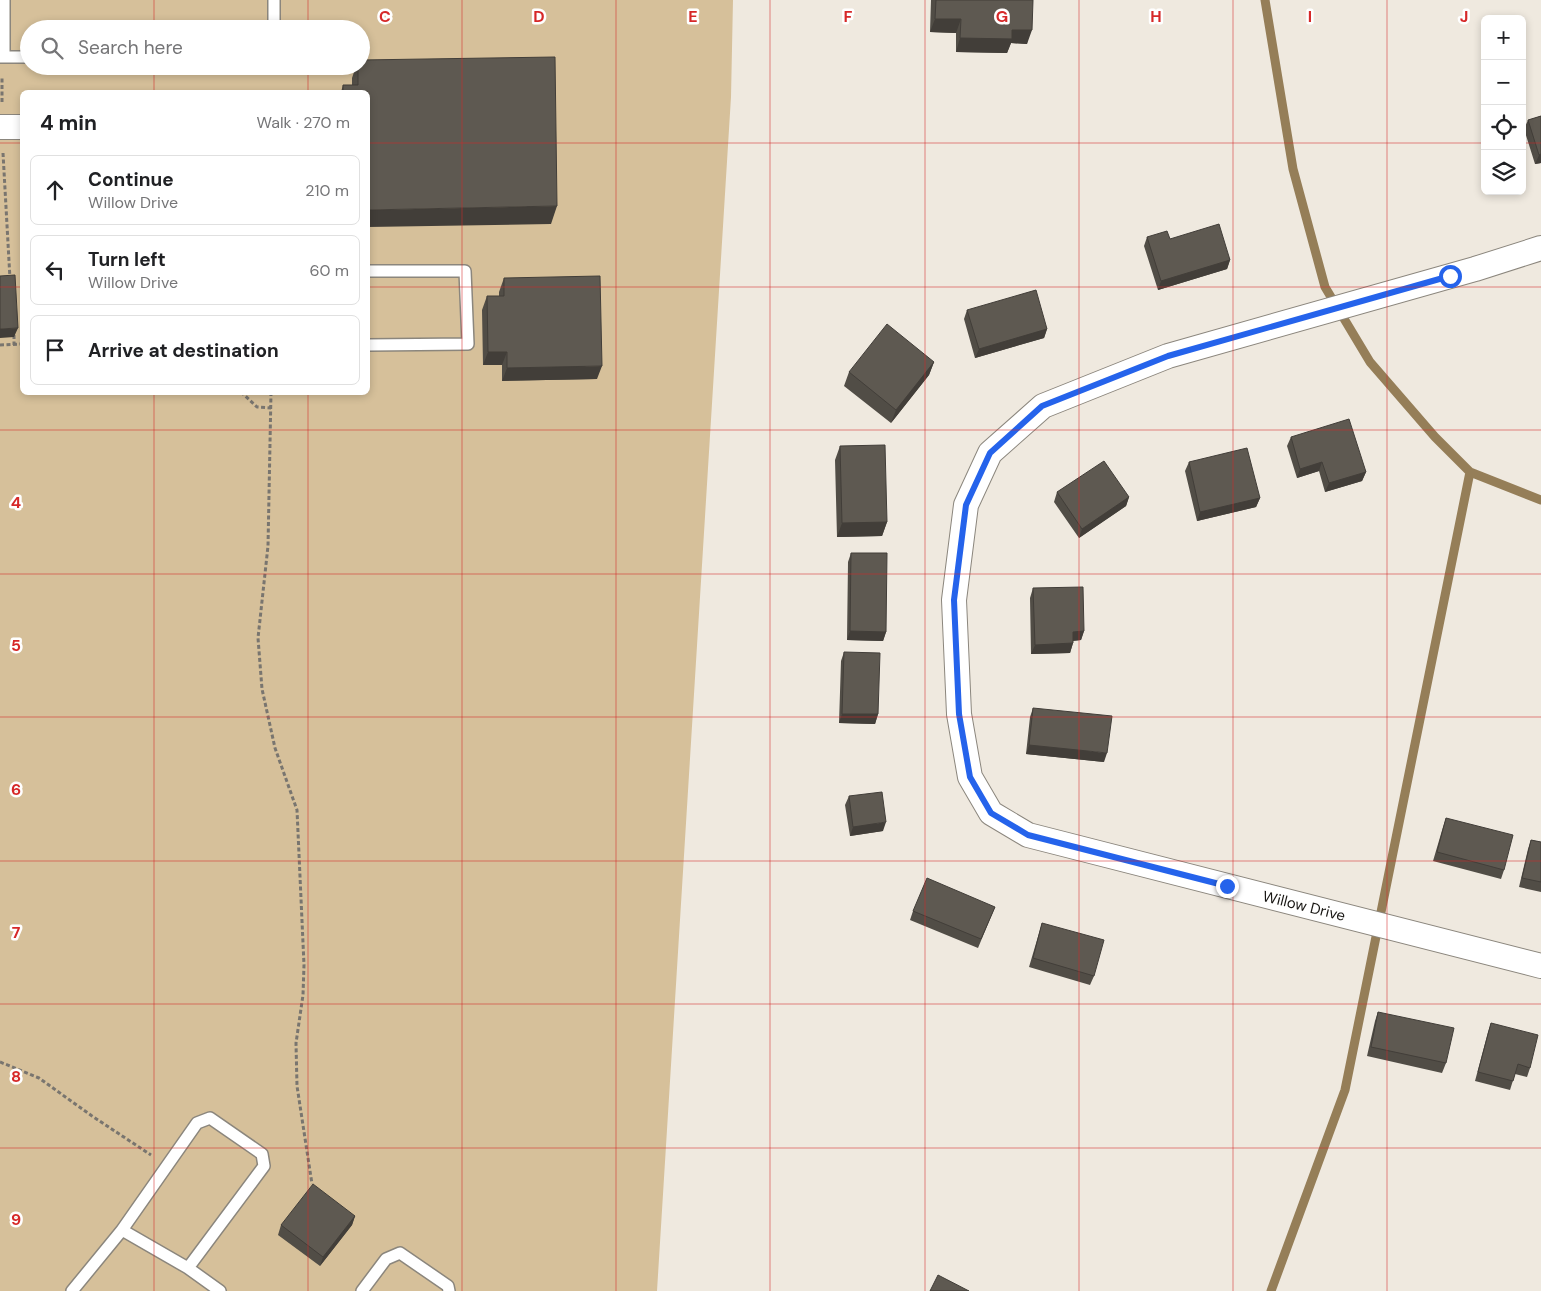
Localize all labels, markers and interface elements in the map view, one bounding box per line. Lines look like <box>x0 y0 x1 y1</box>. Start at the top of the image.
text: C <box>379 6 391 27</box>
text: D <box>533 6 545 27</box>
text: E <box>688 6 698 27</box>
text: F <box>844 6 853 27</box>
text: G <box>996 6 1008 27</box>
text: H <box>1150 6 1162 27</box>
text: I <box>1308 6 1312 27</box>
text: J <box>1460 6 1468 27</box>
map controls <box>1481 15 1526 195</box>
button: + <box>1481 15 1526 60</box>
search box <box>20 20 370 75</box>
icon: search <box>38 34 66 62</box>
text: Search here <box>78 35 183 60</box>
button: − <box>1481 60 1526 105</box>
button: locate <box>1481 105 1526 150</box>
text: 4 min <box>40 109 97 137</box>
text: Walk · 270 m <box>257 112 350 133</box>
button: layers <box>1481 150 1526 195</box>
text: Continue <box>88 167 174 192</box>
icon: ahead <box>41 176 69 204</box>
text: 210 m <box>305 180 349 201</box>
text: Willow Drive <box>88 192 178 213</box>
text: Turn left <box>88 247 166 272</box>
icon: left <box>41 256 69 284</box>
text: 60 m <box>309 260 349 281</box>
route start <box>1439 265 1462 288</box>
text: Willow Drive <box>88 272 178 293</box>
icon: arrive <box>41 336 69 364</box>
text: Arrive at destination <box>88 338 279 363</box>
text: 4 <box>11 492 21 513</box>
text: 5 <box>11 635 21 656</box>
text: 6 <box>11 779 21 800</box>
route end <box>1216 875 1239 898</box>
street label: Willow Drive <box>1261 886 1347 926</box>
text: 7 <box>12 922 21 943</box>
text: 8 <box>11 1066 21 1087</box>
text: 9 <box>11 1209 21 1230</box>

